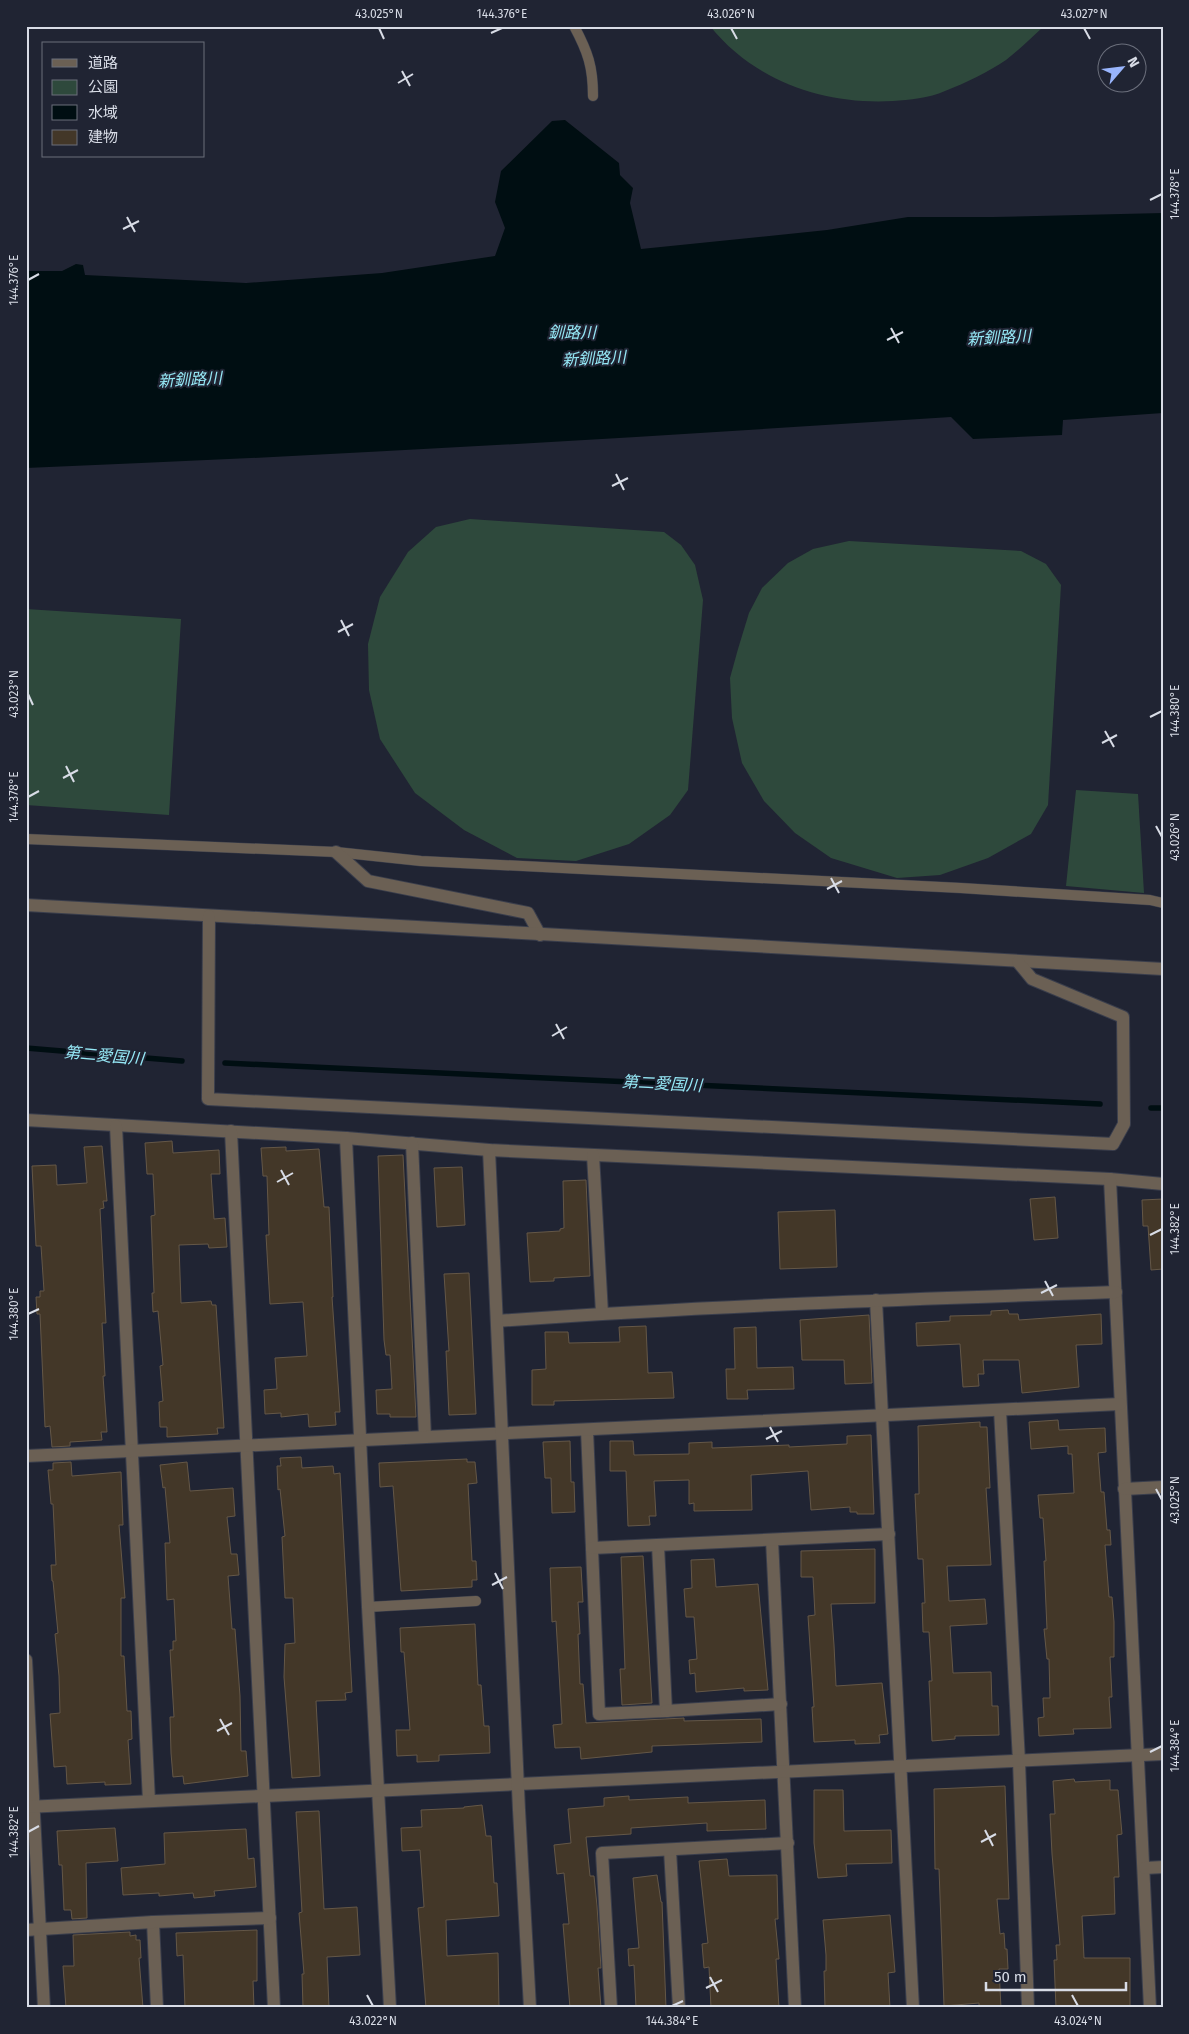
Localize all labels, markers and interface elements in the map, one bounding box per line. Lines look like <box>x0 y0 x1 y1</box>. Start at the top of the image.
text: 43.025°N <box>355 7 403 21</box>
text: 144.376°E <box>477 7 527 21</box>
text: 43.026°N <box>707 7 755 21</box>
text: 43.027°N <box>1060 7 1108 21</box>
legend <box>42 42 205 158</box>
north arrow <box>1096 42 1146 92</box>
text: 道路 <box>88 54 118 72</box>
text: N <box>1123 54 1143 70</box>
text: 公園 <box>88 78 118 96</box>
text: 水域 <box>88 104 118 122</box>
text: 建物 <box>88 128 118 146</box>
text: 144.378°E <box>1168 168 1182 220</box>
text: 144.376°E <box>7 255 21 305</box>
water label: 釧路川 <box>548 323 598 342</box>
water label: 新釧路川 <box>967 326 1033 349</box>
water label: 新釧路川 <box>562 347 628 370</box>
water label: 新釧路川 <box>158 368 224 391</box>
text: 43.023°N <box>7 670 21 718</box>
text: 144.380°E <box>1168 685 1182 737</box>
text: 144.378°E <box>7 771 21 823</box>
text: 43.026°N <box>1168 813 1182 861</box>
water label: 第二愛国川 <box>63 1043 147 1069</box>
water label: 第二愛国川 <box>622 1072 704 1095</box>
text: 144.382°E <box>1168 1203 1182 1255</box>
text: 144.380°E <box>7 1288 21 1340</box>
text: 43.025°N <box>1168 1476 1182 1524</box>
text: 144.384°E <box>1168 1720 1182 1772</box>
text: 144.382°E <box>7 1806 21 1858</box>
scale bar <box>986 1959 1126 1991</box>
text: 50 m <box>994 1968 1027 1986</box>
text: 43.022°N <box>349 2014 397 2028</box>
text: 144.384°E <box>646 2014 698 2028</box>
text: 43.024°N <box>1054 2014 1102 2028</box>

